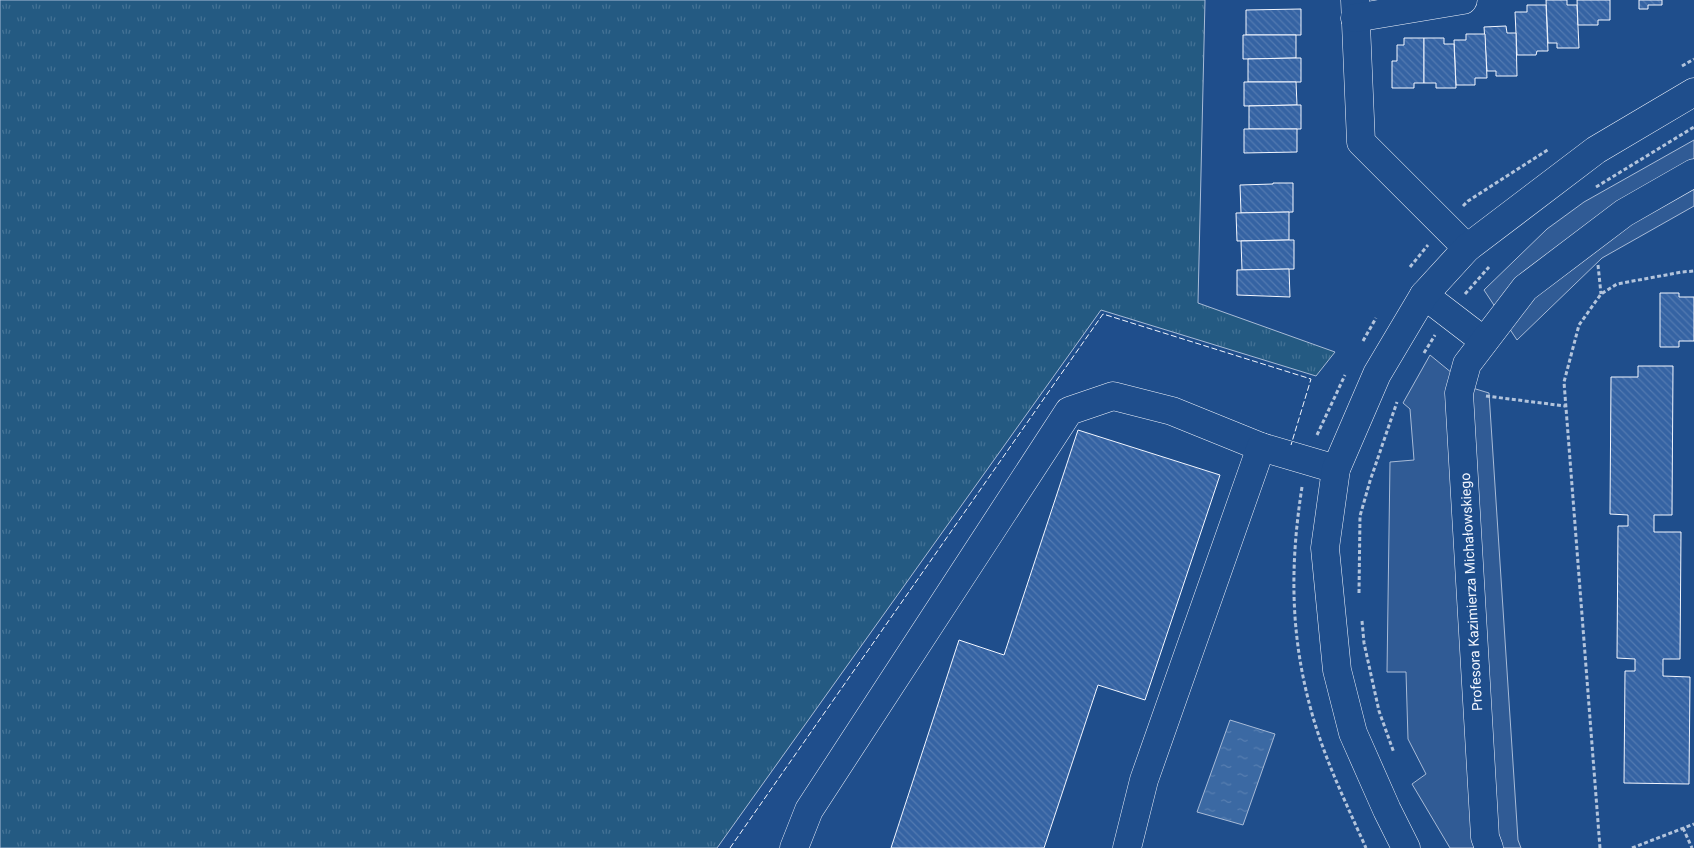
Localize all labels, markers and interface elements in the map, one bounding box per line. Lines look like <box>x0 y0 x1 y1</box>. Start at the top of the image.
street label: Profesora Kazimierza Michałowskiego <box>1457 472 1485 712</box>

